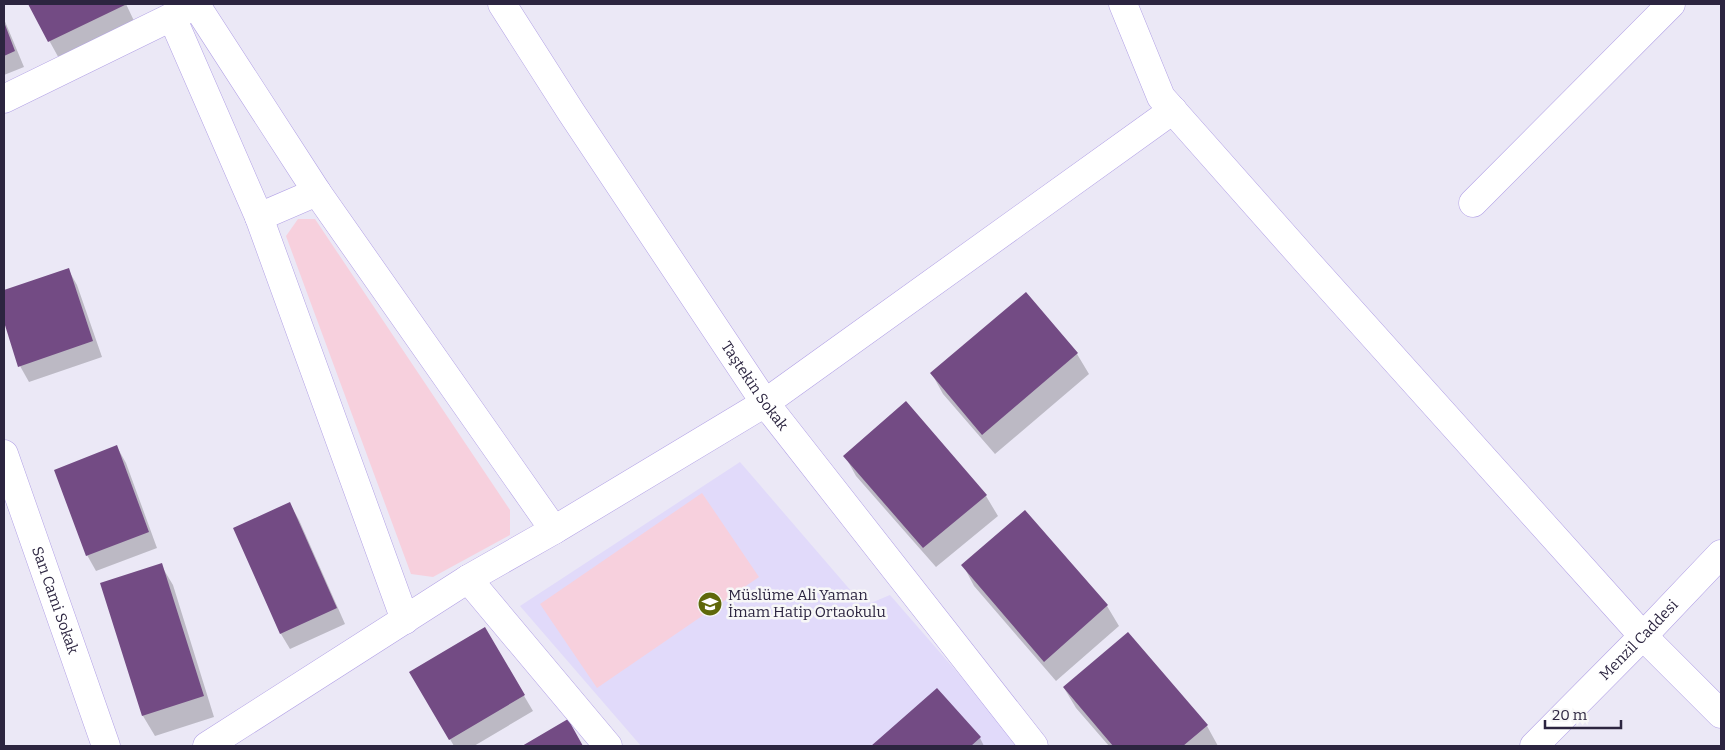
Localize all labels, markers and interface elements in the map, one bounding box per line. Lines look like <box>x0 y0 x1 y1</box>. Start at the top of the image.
street label: Taştekin Sokak <box>717 338 792 434</box>
street label: Sarı Cami Sokak <box>28 544 82 657</box>
place label: Müslüme Ali Yaman İmam Hatip Ortaokulu <box>728 586 886 621</box>
school or university icon: Müslüme Ali Yaman İmam Hatip Ortaokulu <box>697 591 723 617</box>
street label: Menzil Caddesi <box>1595 596 1682 684</box>
scale bar <box>1545 698 1621 730</box>
text: 20 m <box>1552 706 1588 724</box>

